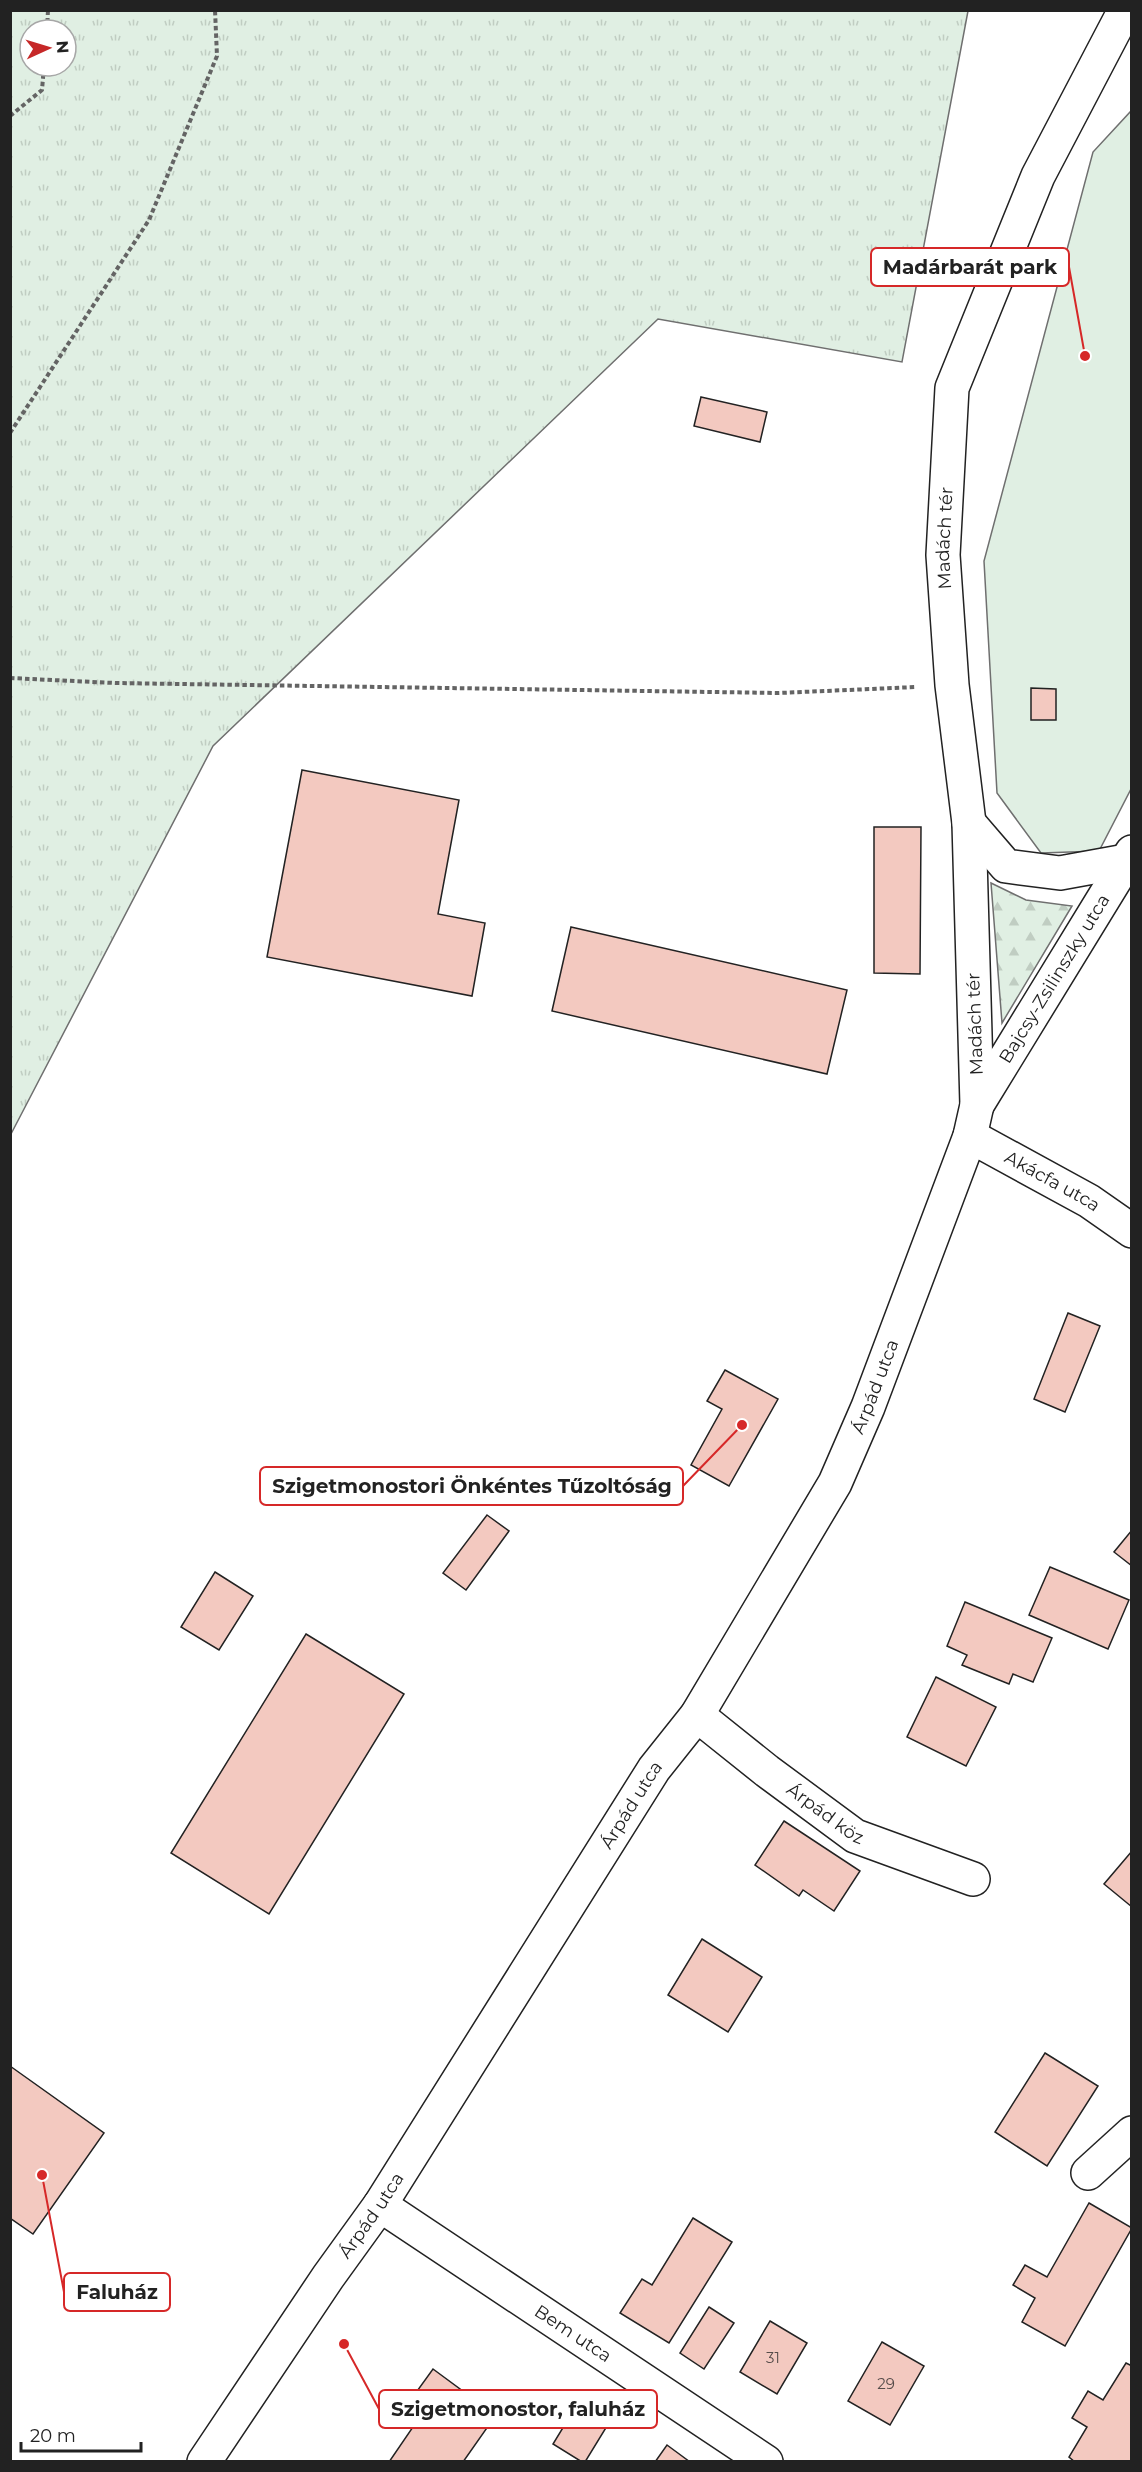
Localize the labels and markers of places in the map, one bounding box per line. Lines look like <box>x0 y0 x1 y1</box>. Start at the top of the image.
callout: Madárbarát park <box>871 248 1069 286</box>
callout: Szigetmonostori Önkéntes Tűzoltóság <box>260 1467 683 1505</box>
callout: Faluház <box>64 2273 170 2311</box>
callout: Szigetmonostor, faluház <box>379 2390 657 2428</box>

